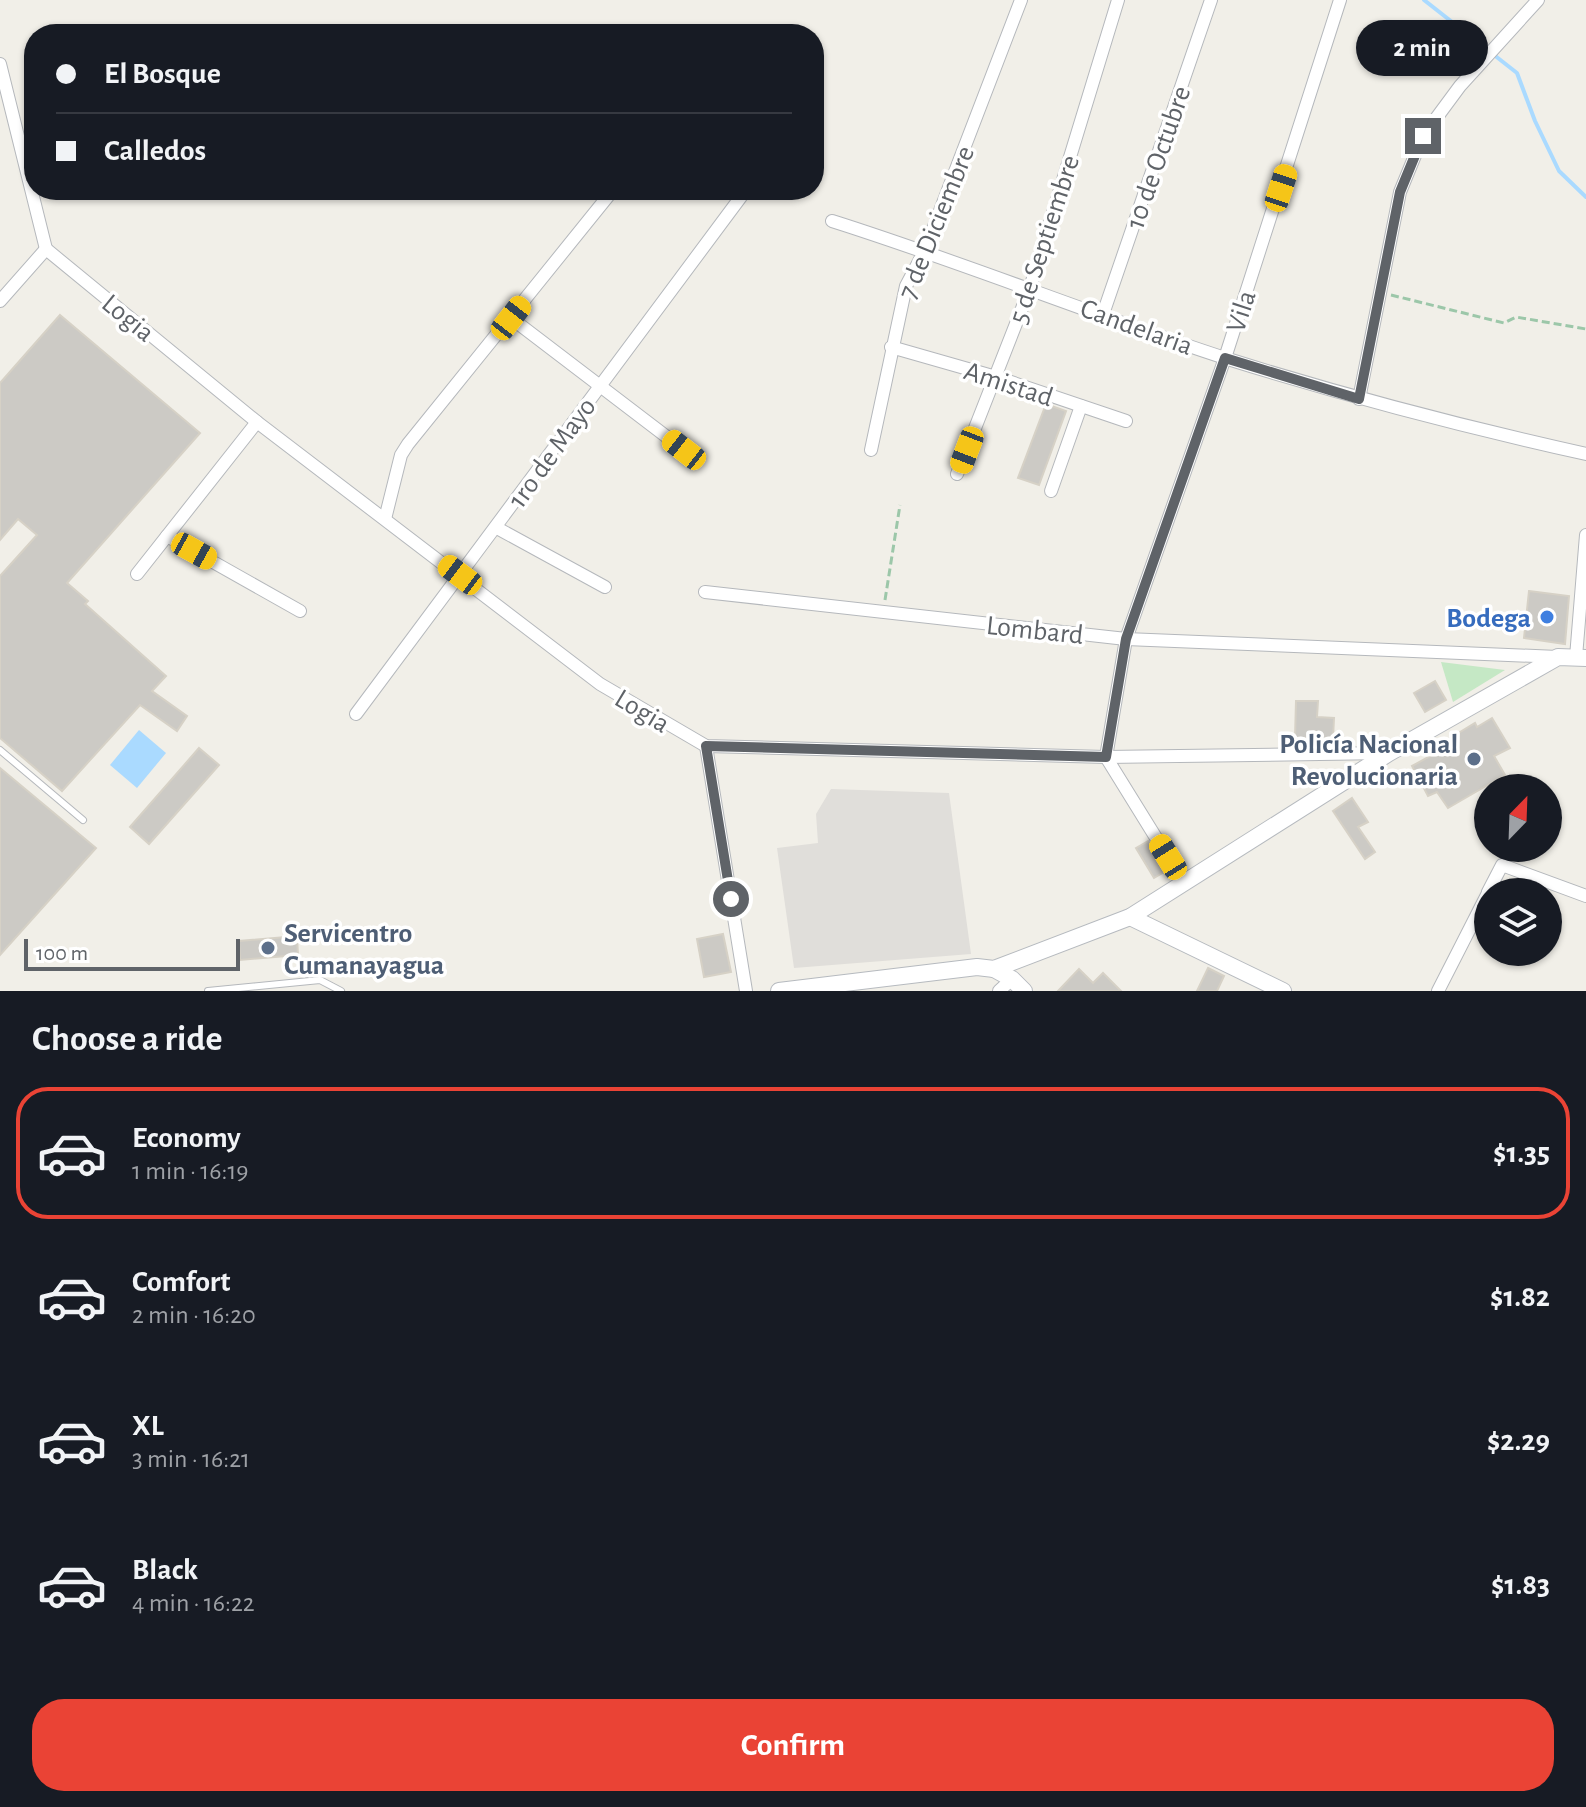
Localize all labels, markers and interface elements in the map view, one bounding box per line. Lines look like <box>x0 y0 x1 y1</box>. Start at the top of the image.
callout: 2 min <box>1357 20 1489 76</box>
text: 2 min <box>1393 35 1451 61</box>
text: El Bosque <box>104 59 221 89</box>
street label: 10 de Octubre <box>1121 83 1196 233</box>
route end <box>1405 118 1441 154</box>
text: Calledos <box>104 136 206 166</box>
street label: 7 de Diciembre <box>894 142 980 303</box>
street label: 5 de Septiembre <box>1005 152 1085 327</box>
car <box>1262 161 1300 215</box>
street label: Vila <box>1222 287 1262 336</box>
street label: Logia <box>96 289 159 348</box>
car <box>487 292 535 344</box>
street label: Candelaria <box>1076 295 1196 361</box>
street label: Amistad <box>960 357 1056 412</box>
street label: 1ro de Mayo <box>503 393 602 513</box>
car <box>947 423 987 477</box>
car <box>658 426 710 474</box>
car <box>167 529 221 573</box>
car <box>434 551 486 599</box>
place label: Bodega <box>1446 605 1531 633</box>
marker: Bodega <box>1538 608 1556 626</box>
street label: Lombard <box>985 612 1085 650</box>
street label: Logia <box>610 685 674 739</box>
place label: Policía Nacional Revolucionaria <box>1279 731 1458 791</box>
marker: Policía Nacional Revolucionaria <box>1465 750 1483 768</box>
north arrow <box>1474 774 1562 862</box>
map controls <box>1474 774 1562 966</box>
car <box>1145 830 1191 884</box>
button: layers <box>1474 878 1562 966</box>
route start <box>713 881 749 917</box>
place label: Servicentro Cumanayagua <box>284 920 444 980</box>
scale bar <box>24 935 240 971</box>
marker: Servicentro Cumanayagua <box>259 939 277 957</box>
text: 100 m <box>36 942 88 964</box>
text: Choose a ride <box>32 1021 222 1057</box>
icon: car <box>36 1117 108 1189</box>
text: Economy <box>132 1123 241 1153</box>
text: $1.35 <box>1493 1138 1550 1168</box>
text: 1 min · 16:19 <box>132 1158 249 1184</box>
icon: car <box>36 1261 108 1333</box>
text: Comfort <box>132 1267 231 1297</box>
text: $1.82 <box>1490 1282 1550 1312</box>
text: 2 min · 16:20 <box>132 1302 256 1328</box>
icon: car <box>36 1405 108 1477</box>
text: XL <box>132 1411 164 1441</box>
text: $2.29 <box>1487 1426 1550 1456</box>
text: 3 min · 16:21 <box>132 1446 250 1472</box>
icon: car <box>36 1549 108 1621</box>
text: Black <box>132 1555 198 1585</box>
text: $1.83 <box>1491 1570 1550 1600</box>
text: 4 min · 16:22 <box>132 1590 255 1616</box>
button: Confirm <box>32 1699 1554 1791</box>

